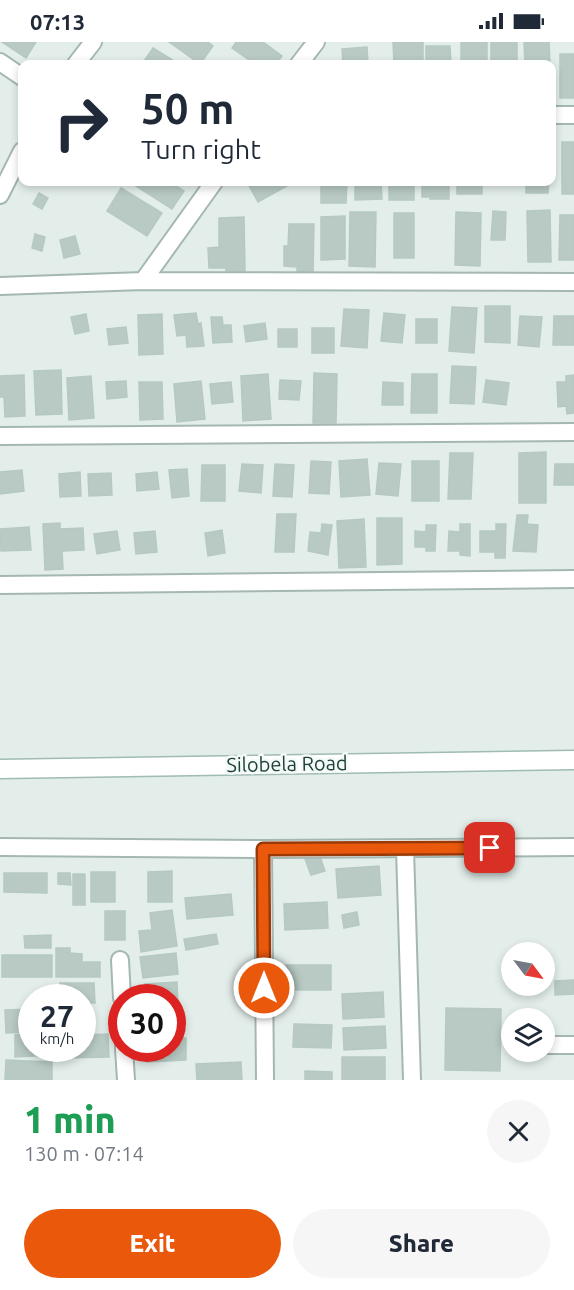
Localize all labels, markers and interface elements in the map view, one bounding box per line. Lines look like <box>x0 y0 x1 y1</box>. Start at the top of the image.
text: 07:13 <box>30 9 85 34</box>
icon: right <box>42 84 120 162</box>
text: 50 m <box>141 85 235 132</box>
text: Turn right <box>141 134 261 164</box>
street label: Silobela Road <box>226 751 348 776</box>
pin <box>464 822 515 873</box>
icon: arrive <box>473 831 506 864</box>
north arrow <box>501 942 555 996</box>
map controls <box>501 942 555 1062</box>
position arrow <box>232 956 296 1020</box>
speed limit sign: 30 <box>108 984 186 1062</box>
text: 27 <box>40 999 74 1033</box>
button: layers <box>501 1008 555 1062</box>
text: km/h <box>40 1030 74 1047</box>
text: 1 min <box>24 1099 116 1140</box>
button: close <box>487 1100 550 1163</box>
text: 130 m · 07:14 <box>24 1142 144 1165</box>
button: Exit <box>24 1209 281 1278</box>
button: Share <box>293 1209 550 1278</box>

